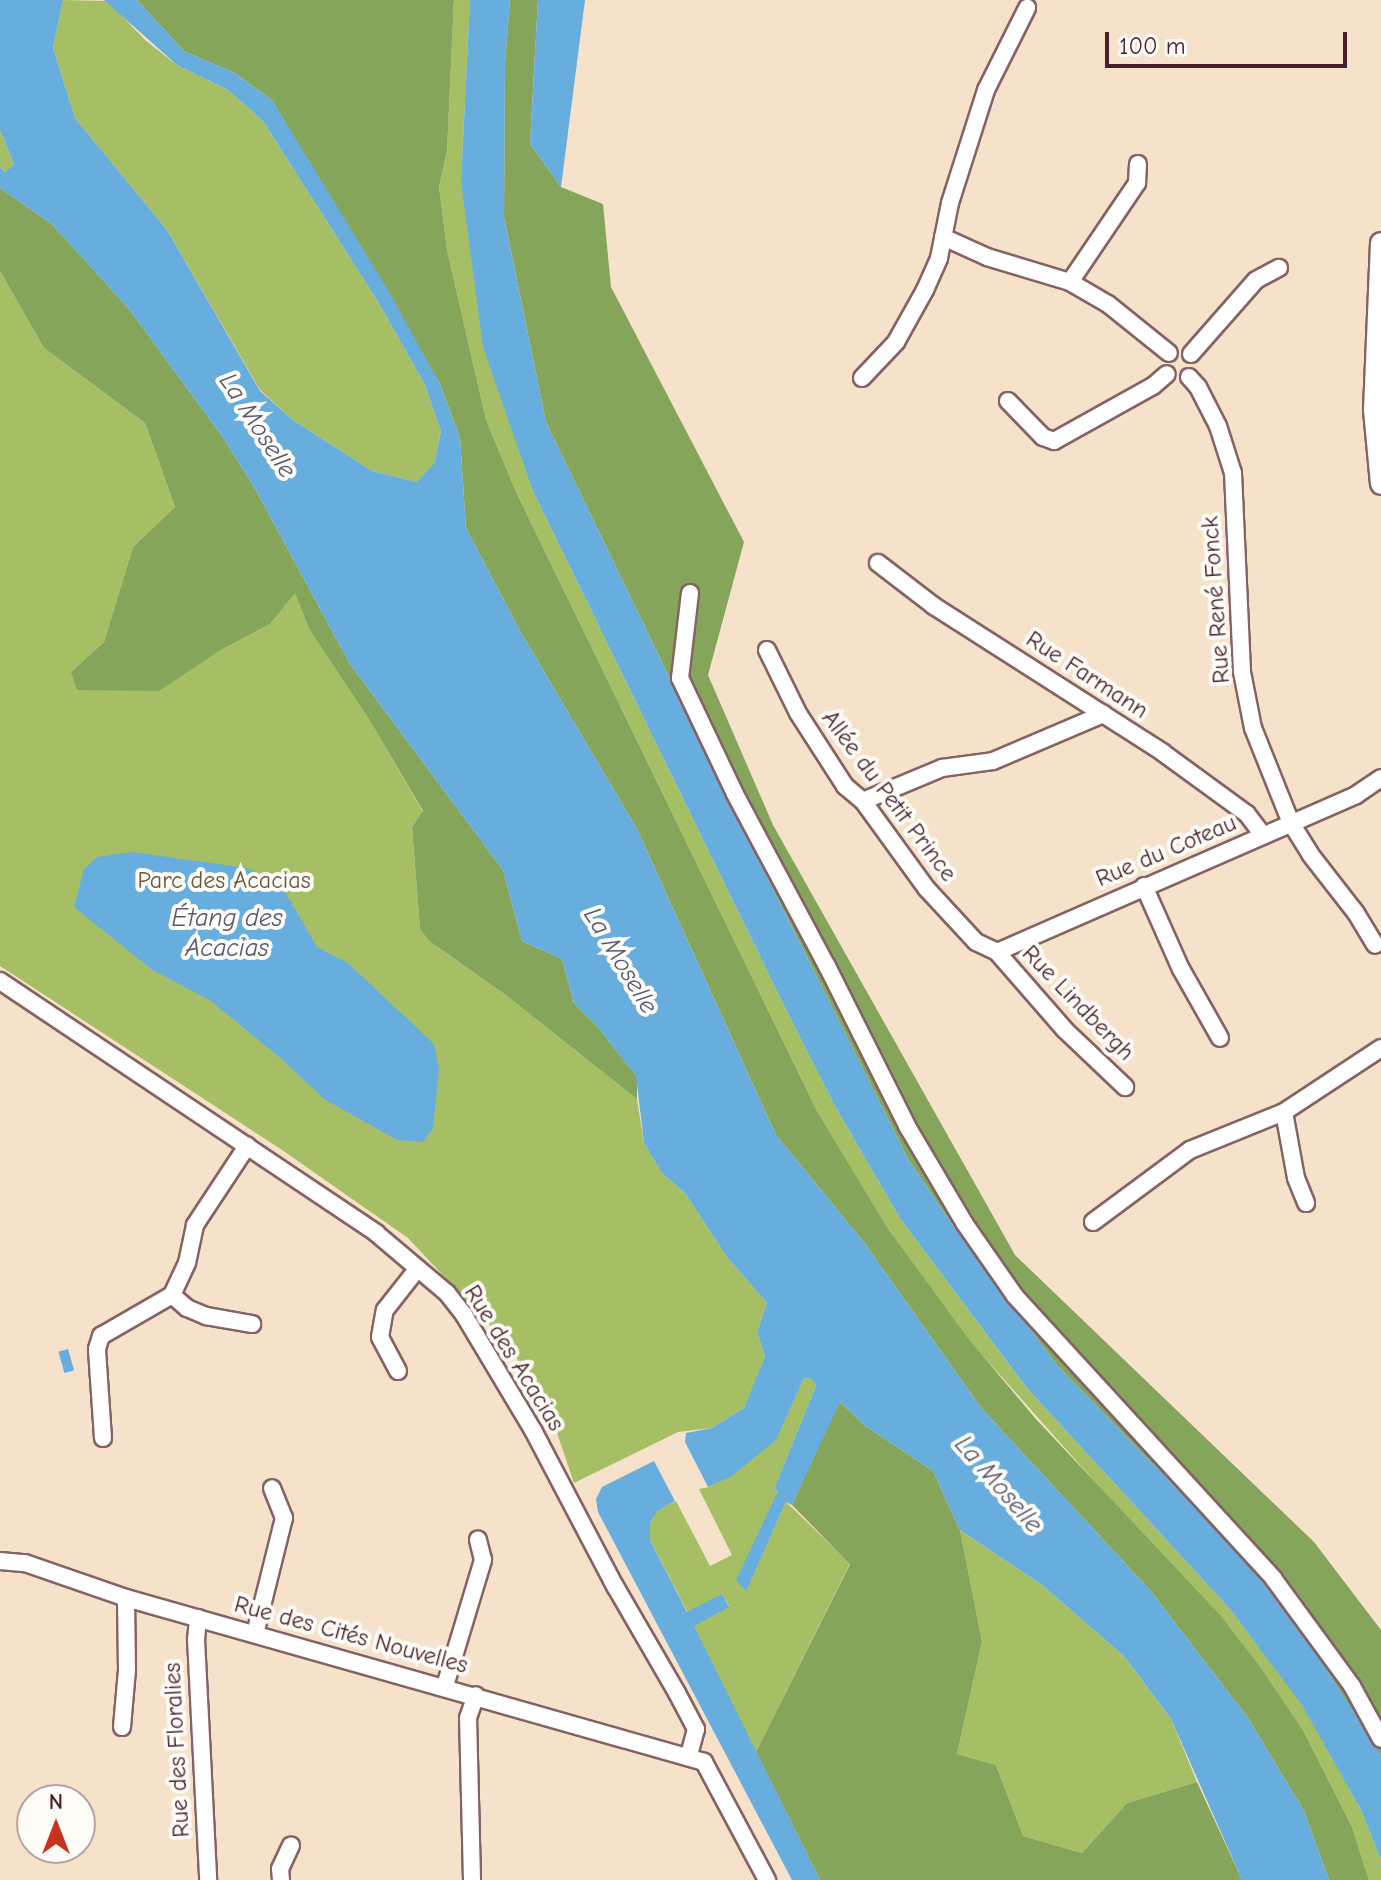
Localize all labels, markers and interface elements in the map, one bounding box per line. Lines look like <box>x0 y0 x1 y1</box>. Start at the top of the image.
scale bar <box>1109 16 1351 66</box>
text: 100 m <box>1119 32 1186 60</box>
water label: La Moselle <box>212 368 302 484</box>
street label: Rue René Fonck <box>1196 515 1236 685</box>
street label: Rue Farmann <box>1021 625 1153 725</box>
street label: Allée du Petit Prince <box>815 705 963 887</box>
street label: Rue du Coteau <box>1091 809 1241 893</box>
park label: Parc des Acacias <box>137 867 311 895</box>
water label: La Moselle <box>576 902 664 1020</box>
water label: Étang des Acacias <box>171 903 283 964</box>
street label: Rue Lindbergh <box>1016 939 1140 1067</box>
street label: Rue des Acacias <box>458 1280 570 1436</box>
water label: La Moselle <box>947 1430 1049 1540</box>
street label: Rue des Cités Nouvelles <box>231 1590 471 1680</box>
street label: Rue des Floralies <box>158 1662 196 1838</box>
north arrow <box>16 1784 96 1864</box>
text: N <box>49 1789 63 1815</box>

